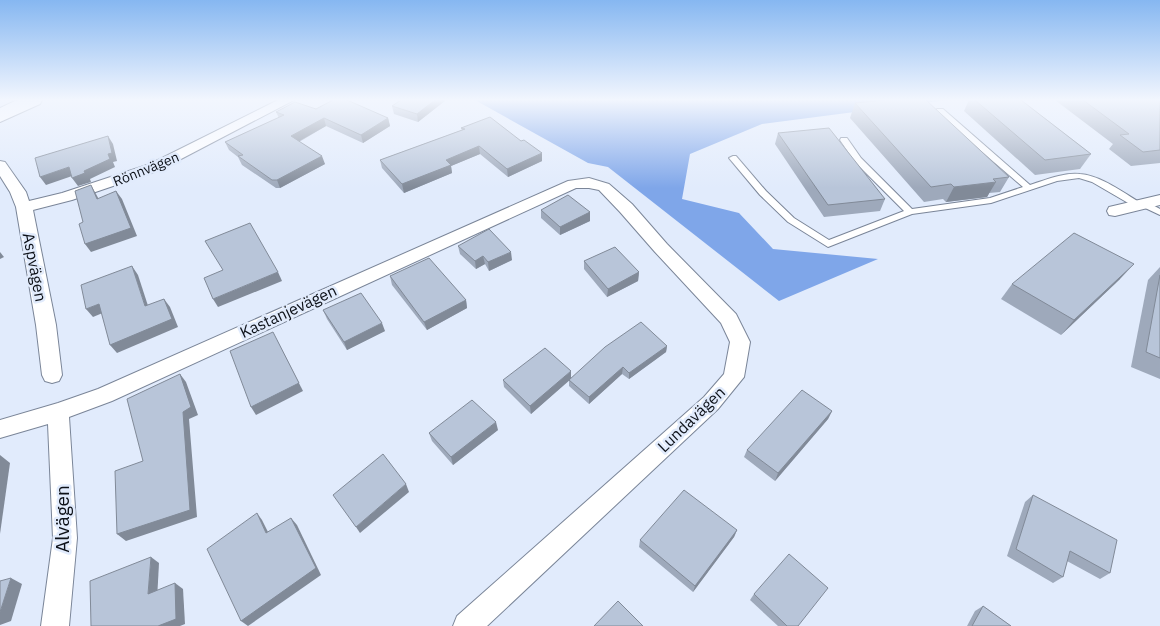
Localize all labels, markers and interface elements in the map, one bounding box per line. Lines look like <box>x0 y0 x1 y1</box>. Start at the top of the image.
street label: Rönnvägen <box>110 148 182 190</box>
street label: Aspvägen <box>19 231 51 303</box>
street label: Kastanjevägen <box>236 280 340 342</box>
street label: Lundavägen <box>653 382 729 456</box>
street label: Alvägen <box>50 485 74 553</box>

